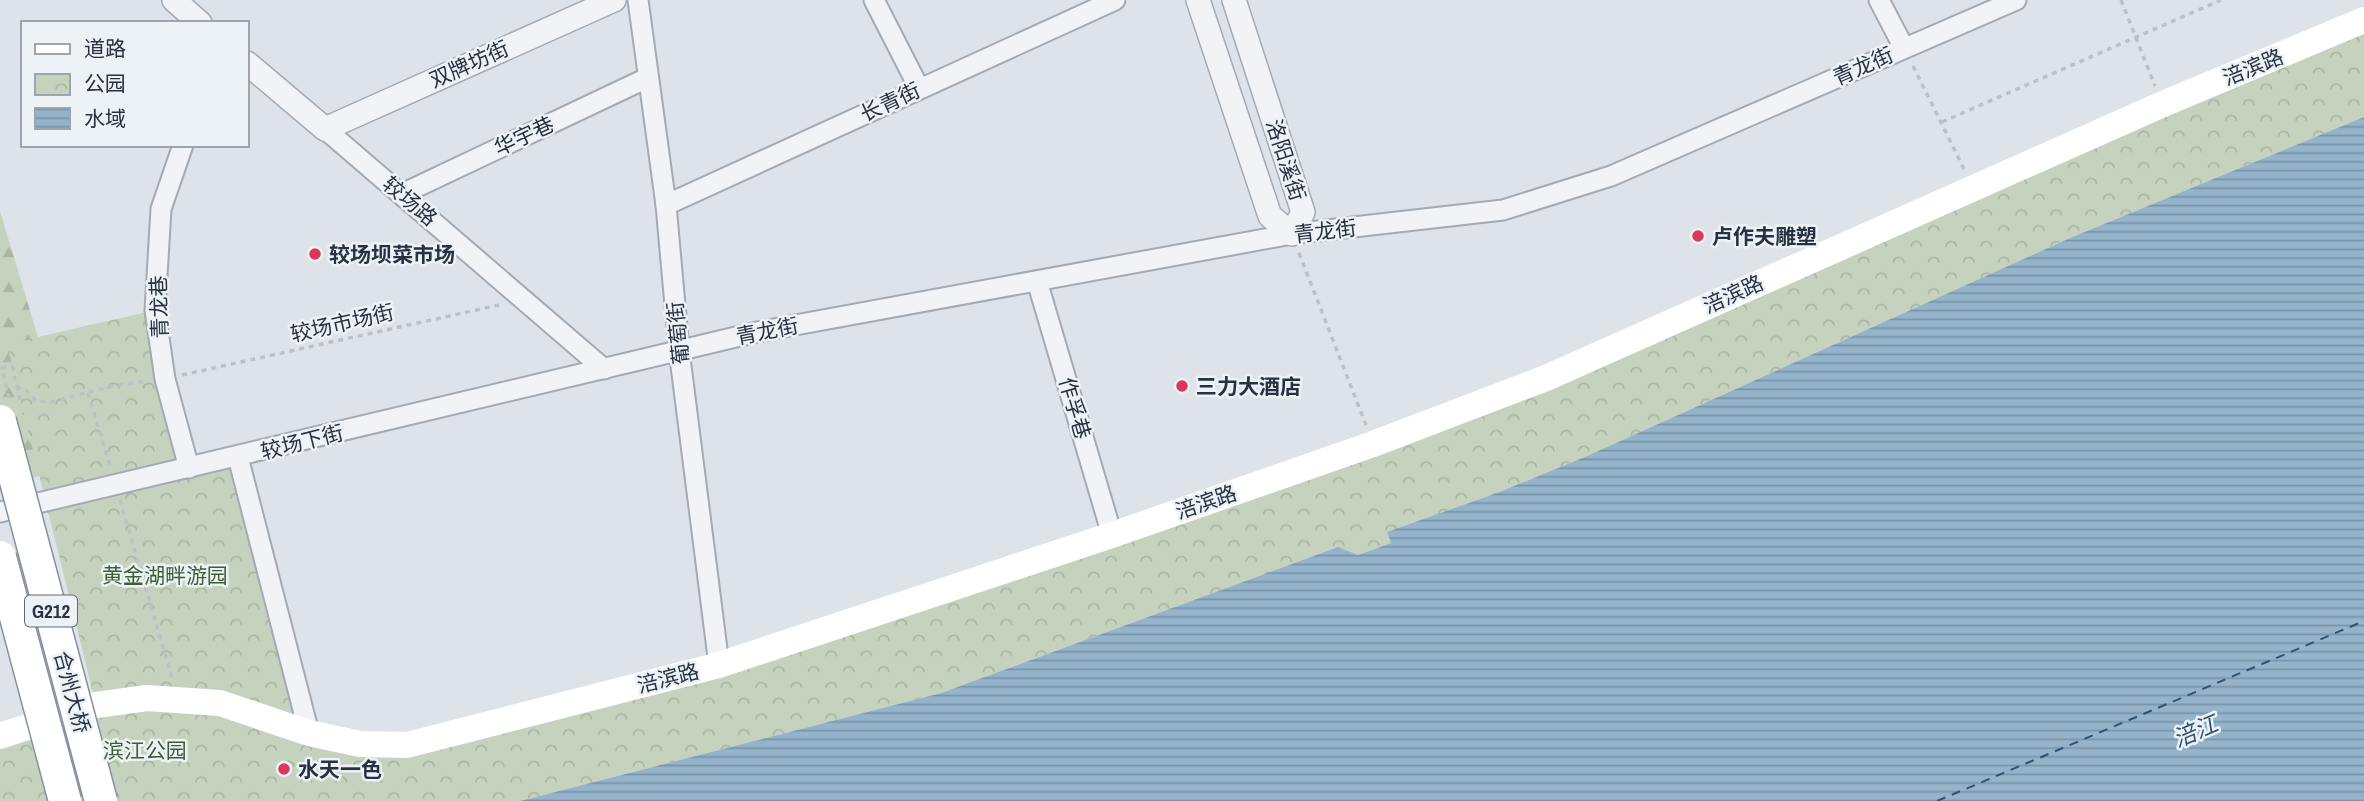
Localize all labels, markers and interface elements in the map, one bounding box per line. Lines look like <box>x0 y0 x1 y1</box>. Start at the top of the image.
legend <box>21 21 248 147</box>
text: 道路 <box>84 34 126 63</box>
street label: 双牌坊街 <box>425 34 513 94</box>
street label: 青龙街 <box>1828 40 1898 92</box>
street label: 涪滨路 <box>2218 42 2288 92</box>
text: 公园 <box>84 69 126 98</box>
street label: 长青街 <box>855 76 925 128</box>
text: 水域 <box>84 104 126 133</box>
street label: 华宇巷 <box>489 110 559 162</box>
street label: 洛阳溪街 <box>1259 116 1313 204</box>
street label: 较场路 <box>377 170 443 232</box>
street label: 青龙街 <box>1292 213 1358 249</box>
place label: 卢作夫雕塑 <box>1712 222 1817 251</box>
marker: 卢作夫雕塑 <box>1690 228 1706 244</box>
place label: 较场坝菜市场 <box>329 240 455 269</box>
marker: 较场坝菜市场 <box>307 246 323 262</box>
street label: 涪滨路 <box>1698 268 1768 320</box>
street label: 青龙巷 <box>143 275 175 339</box>
street label: 较场市场街 <box>288 297 396 349</box>
street label: 葡萄街 <box>660 300 696 366</box>
street label: 青龙街 <box>733 311 801 351</box>
place label: 三力大酒店 <box>1196 372 1301 401</box>
street label: 作孚巷 <box>1052 374 1098 442</box>
marker: 三力大酒店 <box>1174 378 1190 394</box>
street label: 较场下街 <box>258 418 346 466</box>
street label: 涪滨路 <box>1171 478 1241 526</box>
park label: 黄金湖畔游园 <box>102 561 228 590</box>
road number: G212 <box>25 596 77 626</box>
street label: 合州大桥 <box>47 648 97 736</box>
street label: 涪滨路 <box>634 656 702 700</box>
water label: 涪江 <box>2168 707 2225 754</box>
park label: 滨江公园 <box>103 736 187 765</box>
place label: 水天一色 <box>298 755 382 784</box>
marker: 水天一色 <box>276 761 292 777</box>

